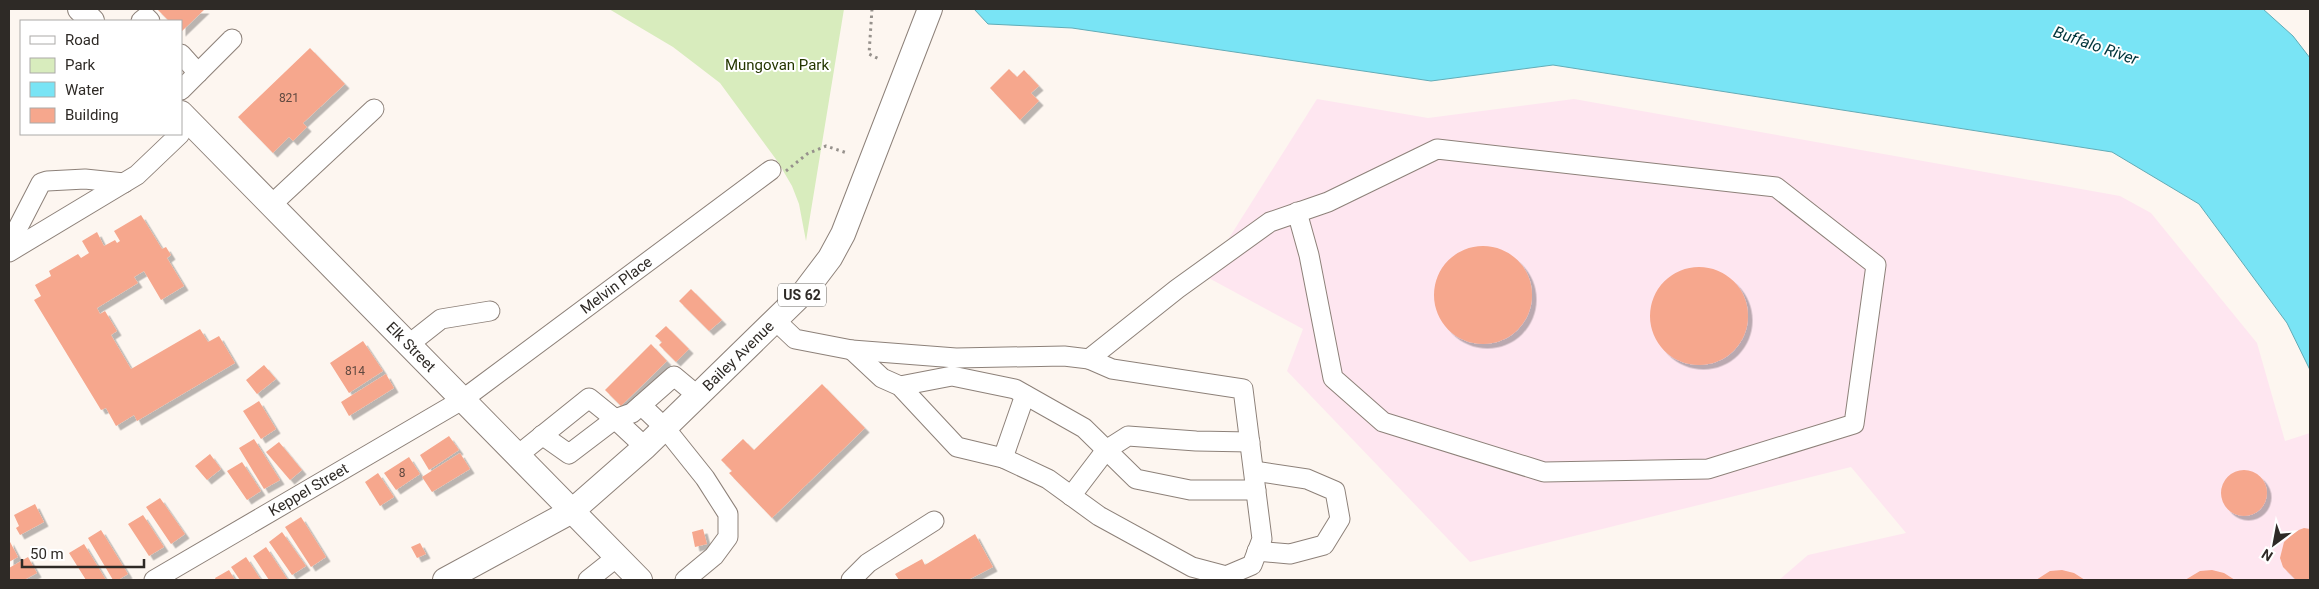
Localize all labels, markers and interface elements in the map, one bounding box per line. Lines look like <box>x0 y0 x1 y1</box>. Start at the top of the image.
legend <box>20 20 182 135</box>
water label: Buffalo River <box>2051 22 2141 69</box>
text: Road <box>65 31 99 49</box>
text: Park <box>65 56 96 74</box>
park label: Mungovan Park <box>725 56 829 74</box>
text: Water <box>65 81 104 99</box>
house number: 821 <box>279 91 299 105</box>
text: Building <box>65 106 119 124</box>
street label: Melvin Place <box>577 253 656 318</box>
road number: US 62 <box>778 284 826 306</box>
street label: Bailey Avenue <box>699 317 778 395</box>
street label: Elk Street <box>382 318 440 376</box>
house number: 814 <box>345 364 365 378</box>
street label: Keppel Street <box>266 459 352 520</box>
house number: 8 <box>399 466 406 480</box>
north arrow <box>2249 519 2299 569</box>
scale bar <box>22 536 145 568</box>
text: 50 m <box>30 545 64 563</box>
text: N <box>2259 546 2276 564</box>

